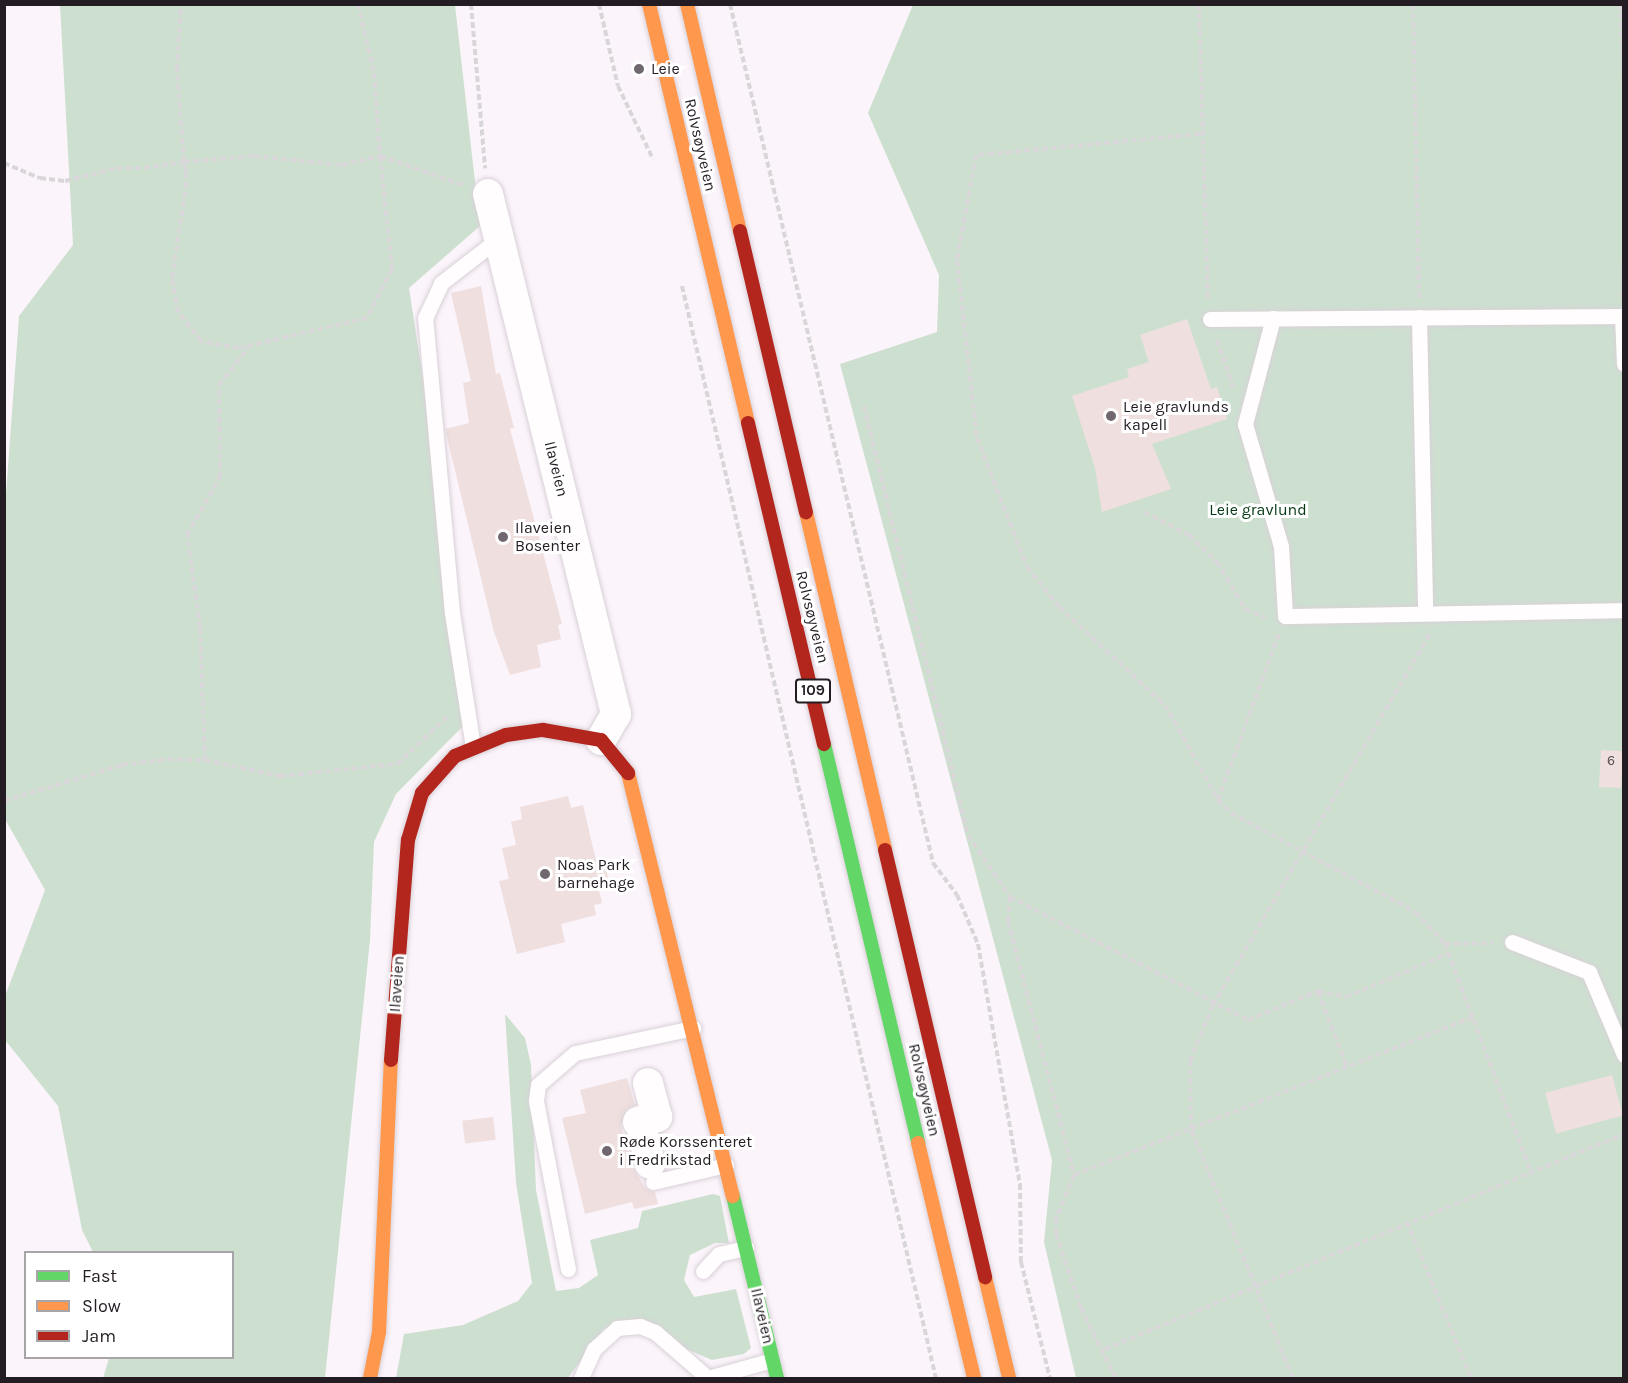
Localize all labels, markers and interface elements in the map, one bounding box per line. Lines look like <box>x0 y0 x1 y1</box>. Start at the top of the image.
place label: Leie <box>651 59 680 79</box>
marker: Leie <box>632 62 646 76</box>
street label: Rolvsøyveien <box>680 97 720 193</box>
place label: Leie gravlunds kapell <box>1123 397 1229 435</box>
marker: Leie gravlunds kapell <box>1104 409 1118 423</box>
street label: Ilaveien <box>540 439 572 499</box>
park label: Leie gravlund <box>1209 500 1307 520</box>
place label: Ilaveien Bosenter <box>515 518 580 556</box>
marker: Ilaveien Bosenter <box>496 530 510 544</box>
street label: Rolvsøyveien <box>791 569 833 665</box>
road number: 109 <box>795 679 831 703</box>
house number: 6 <box>1607 753 1615 769</box>
place label: Noas Park barnehage <box>557 855 635 893</box>
marker: Noas Park barnehage <box>538 867 552 881</box>
street label: Ilaveien <box>385 955 409 1013</box>
street label: Rolvsøyveien <box>904 1042 944 1138</box>
place label: Røde Korssenteret i Fredrikstad <box>619 1132 752 1170</box>
marker: Røde Korssenteret i Fredrikstad <box>600 1144 614 1158</box>
legend <box>24 1251 234 1359</box>
text: Fast <box>82 1265 117 1287</box>
street label: Ilaveien <box>746 1286 778 1346</box>
text: Slow <box>82 1295 121 1317</box>
text: Jam <box>82 1325 116 1347</box>

